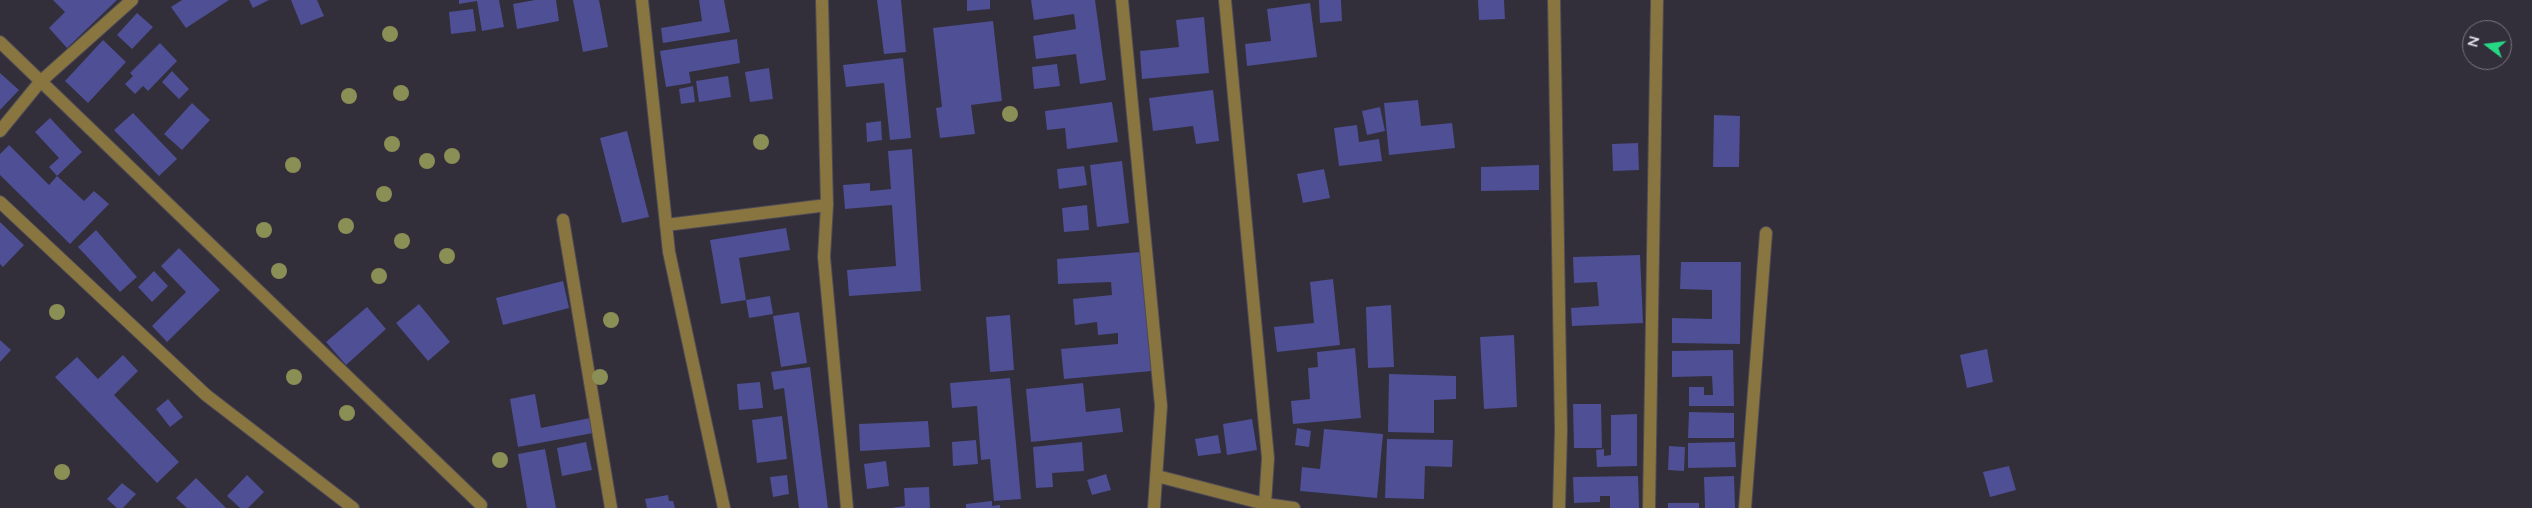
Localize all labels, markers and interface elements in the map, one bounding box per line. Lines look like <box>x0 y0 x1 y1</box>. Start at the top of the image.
north arrow <box>2462 20 2512 70</box>
text: N <box>2463 34 2483 49</box>

